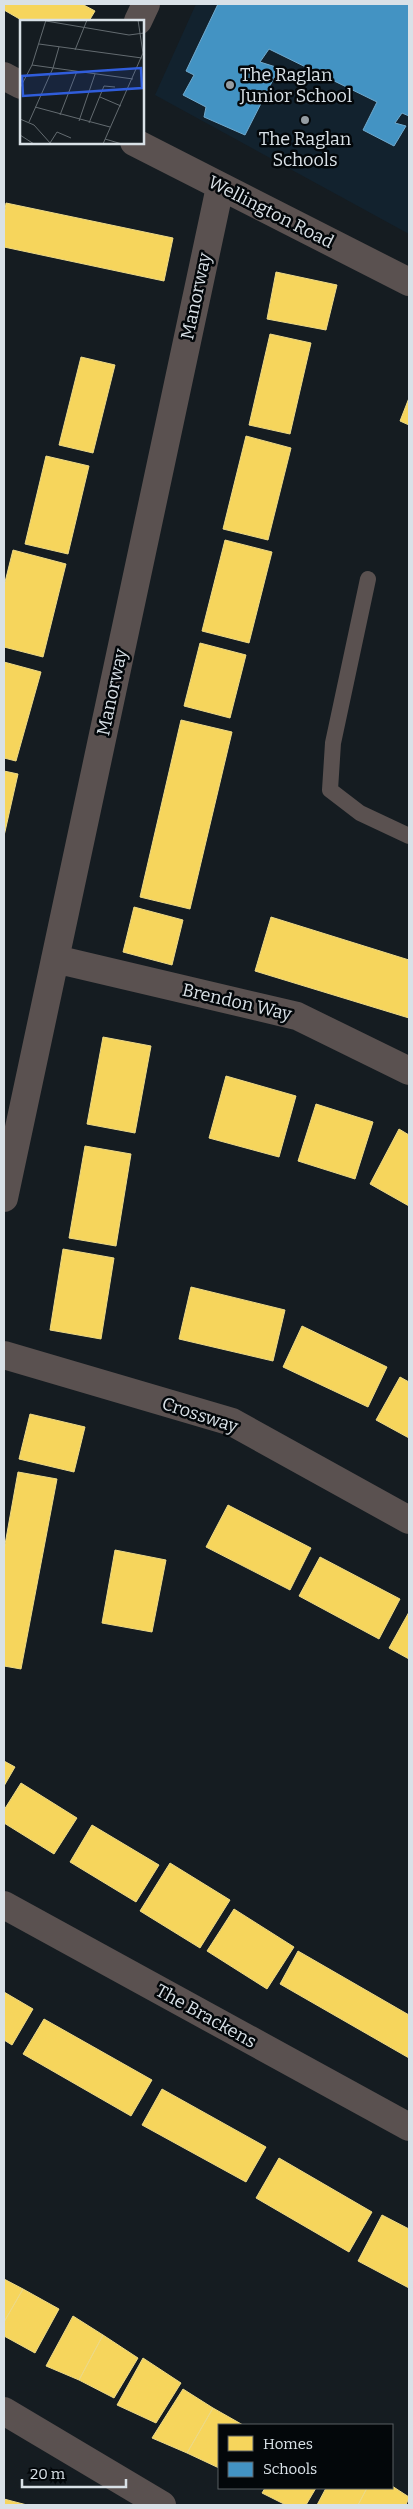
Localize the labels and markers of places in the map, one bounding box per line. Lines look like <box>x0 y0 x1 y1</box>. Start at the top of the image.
place label: The Raglan Junior School <box>239 64 352 107</box>
marker: The Raglan Junior School <box>224 79 236 91</box>
marker: The Raglan Schools <box>299 114 311 126</box>
place label: The Raglan Schools <box>259 128 352 171</box>

